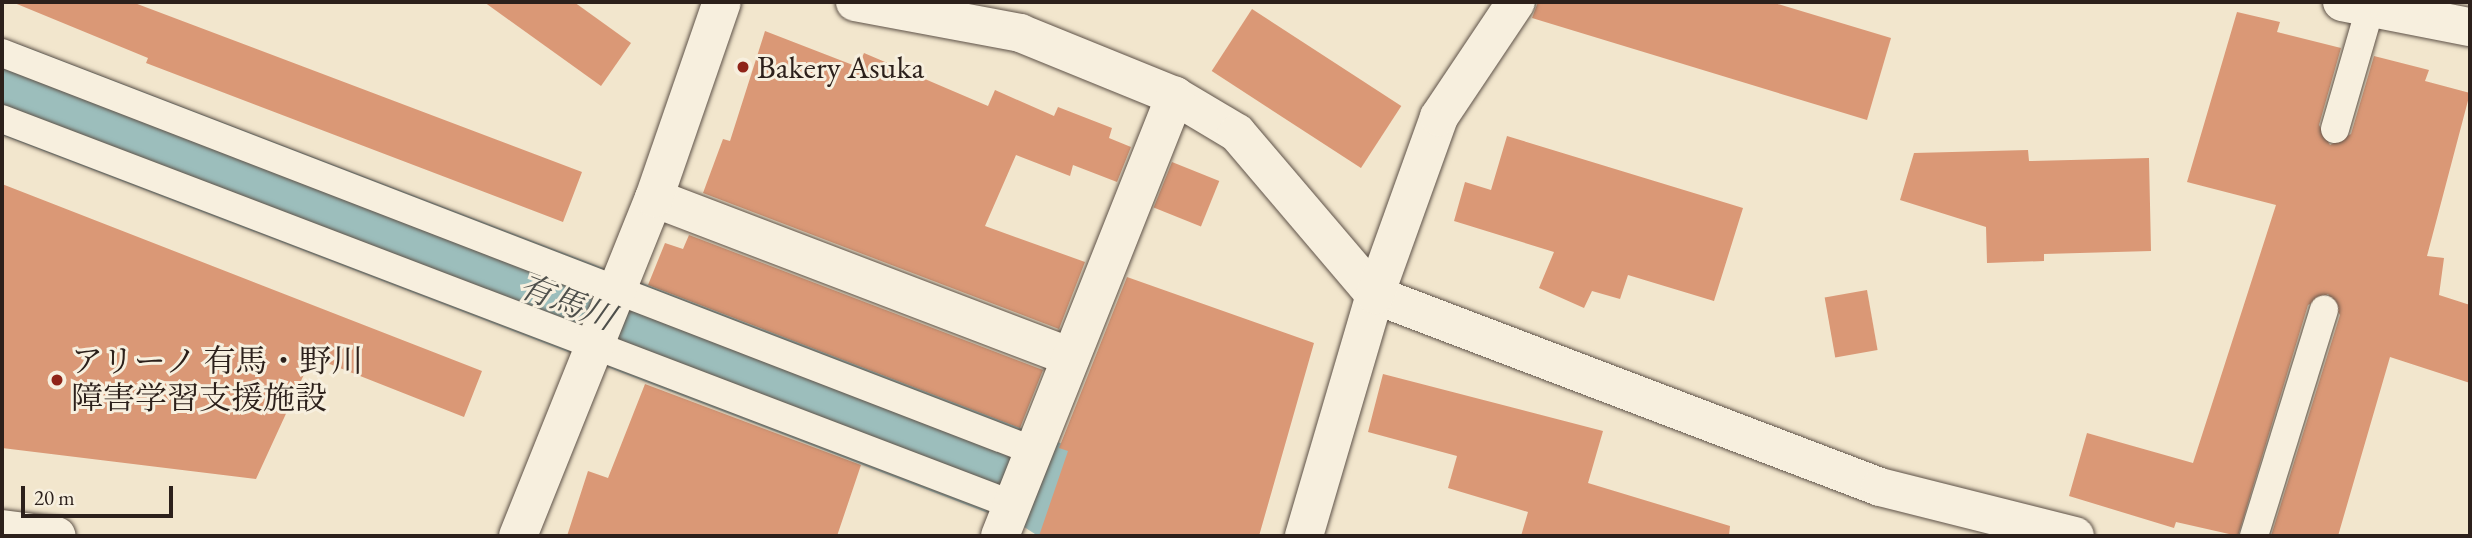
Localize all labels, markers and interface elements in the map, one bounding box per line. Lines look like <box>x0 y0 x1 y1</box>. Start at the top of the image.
place label: Bakery Asuka <box>757 48 924 86</box>
marker: Bakery Asuka <box>735 59 751 75</box>
water label: 有馬川 <box>514 266 620 338</box>
place label: アリーノ 有馬・野川 障害学習支援施設 <box>71 343 365 418</box>
marker: アリーノ 有馬・野川 障害学習支援施設 <box>49 372 65 388</box>
scale bar <box>24 472 177 516</box>
text: 20 m <box>34 484 75 511</box>

